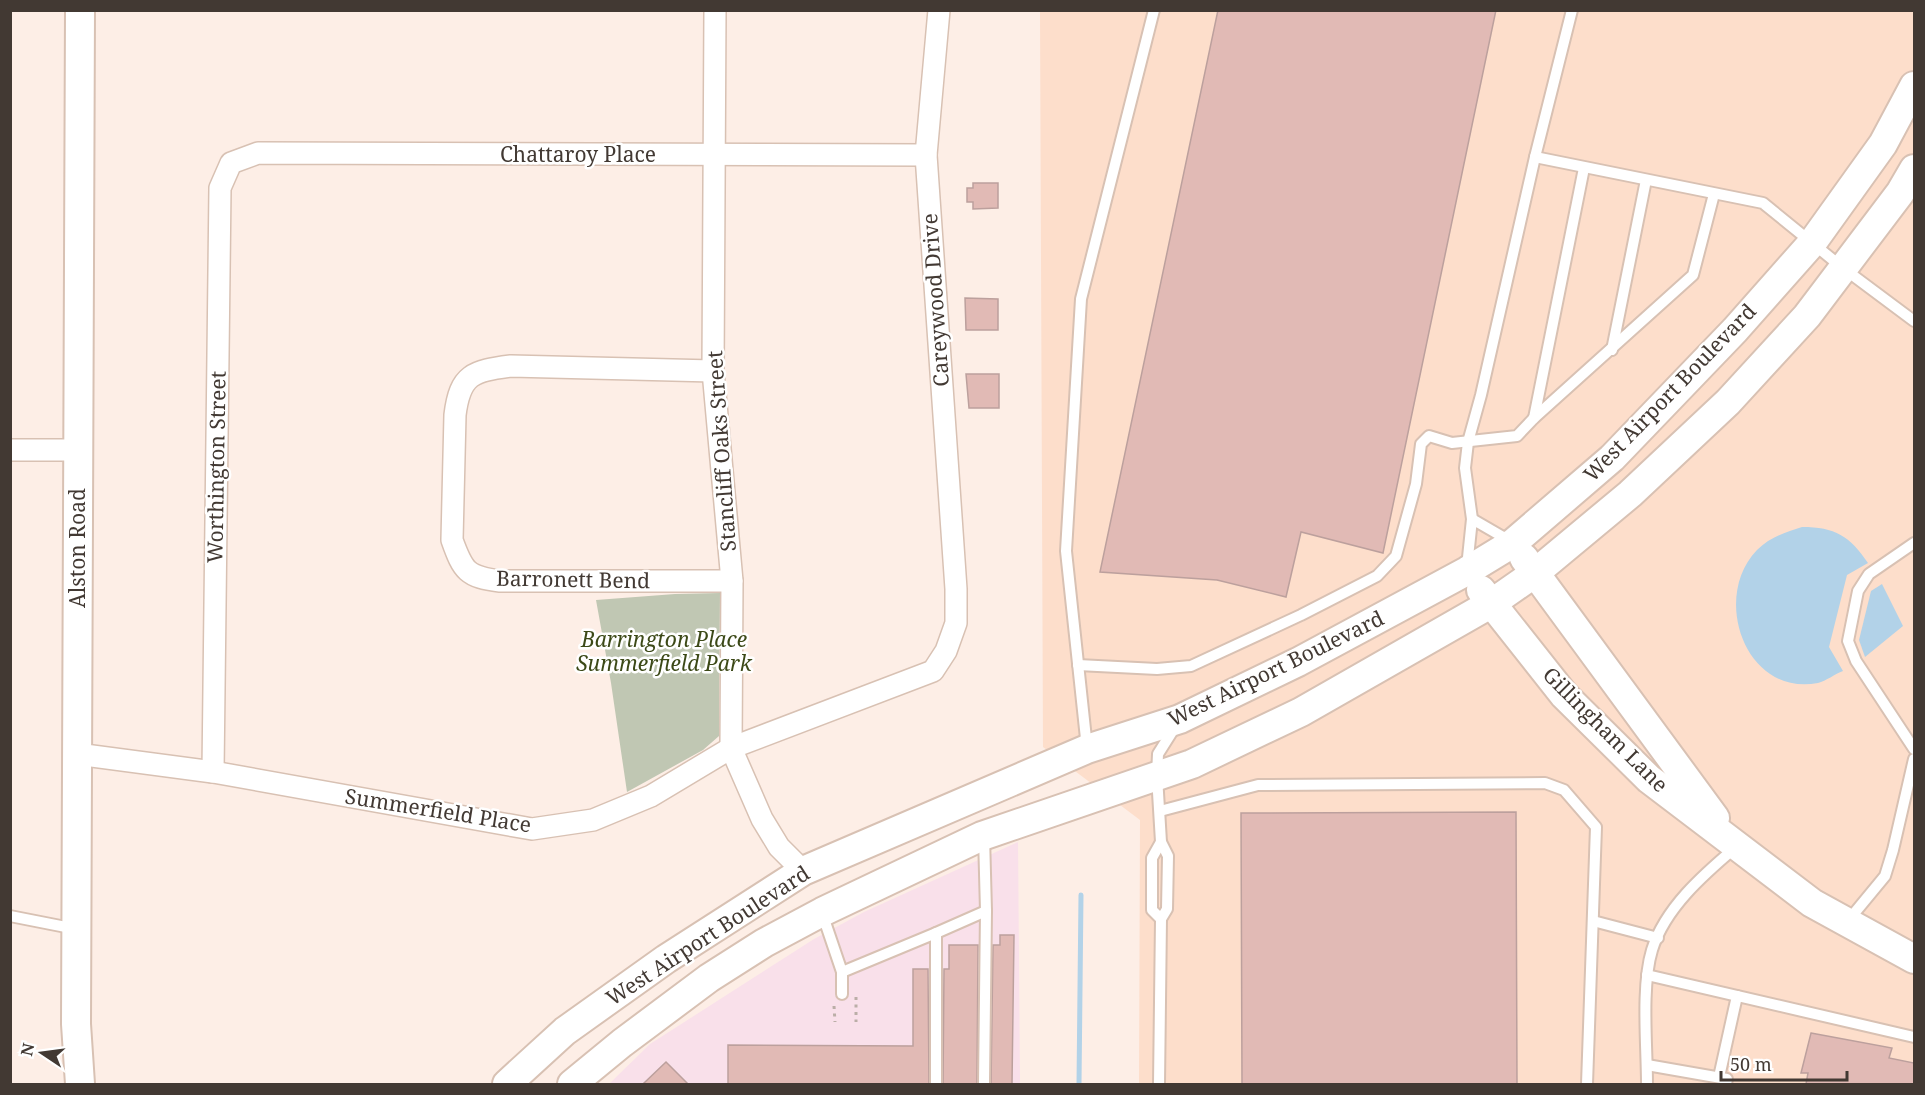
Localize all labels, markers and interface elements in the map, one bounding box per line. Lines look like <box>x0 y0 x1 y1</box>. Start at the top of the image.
street label: Chattaroy Place <box>500 140 656 168</box>
street label: Careywood Drive <box>915 212 955 388</box>
street label: West Airport Boulevard <box>1577 297 1762 487</box>
street label: Stancliff Oaks Street <box>700 350 742 552</box>
street label: Worthington Street <box>200 371 232 563</box>
street label: Alston Road <box>63 488 91 608</box>
street label: Barronett Bend <box>496 564 650 594</box>
street label: West Airport Boulevard <box>1163 603 1388 733</box>
park label: Barrington Place Summerfield Park <box>576 625 753 677</box>
street label: Gillingham Lane <box>1537 661 1674 798</box>
street label: Summerfield Place <box>343 781 533 839</box>
street label: West Airport Boulevard <box>600 859 815 1011</box>
north arrow <box>12 1023 72 1083</box>
text: N <box>15 1041 40 1058</box>
scale bar <box>1721 1044 1847 1082</box>
text: 50 m <box>1730 1052 1772 1076</box>

